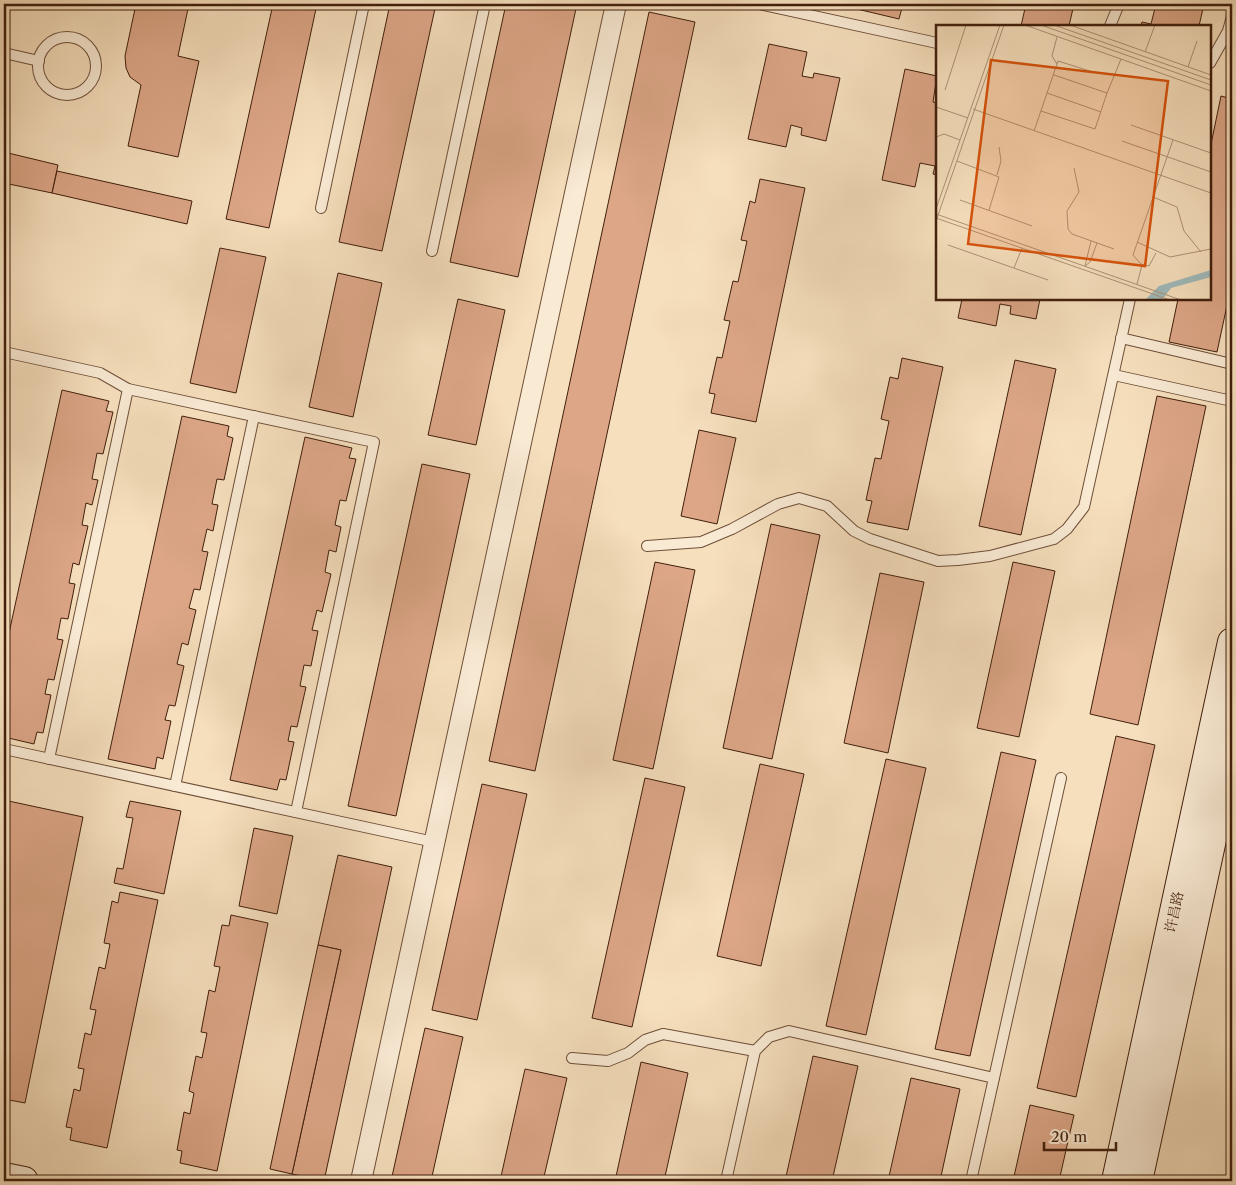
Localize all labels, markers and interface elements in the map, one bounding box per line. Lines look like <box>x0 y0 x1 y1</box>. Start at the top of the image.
inset map <box>936 25 1211 300</box>
street label: 许昌路 <box>1161 890 1187 934</box>
scale bar <box>1044 1120 1116 1152</box>
text: 20 m <box>1051 1127 1087 1146</box>

